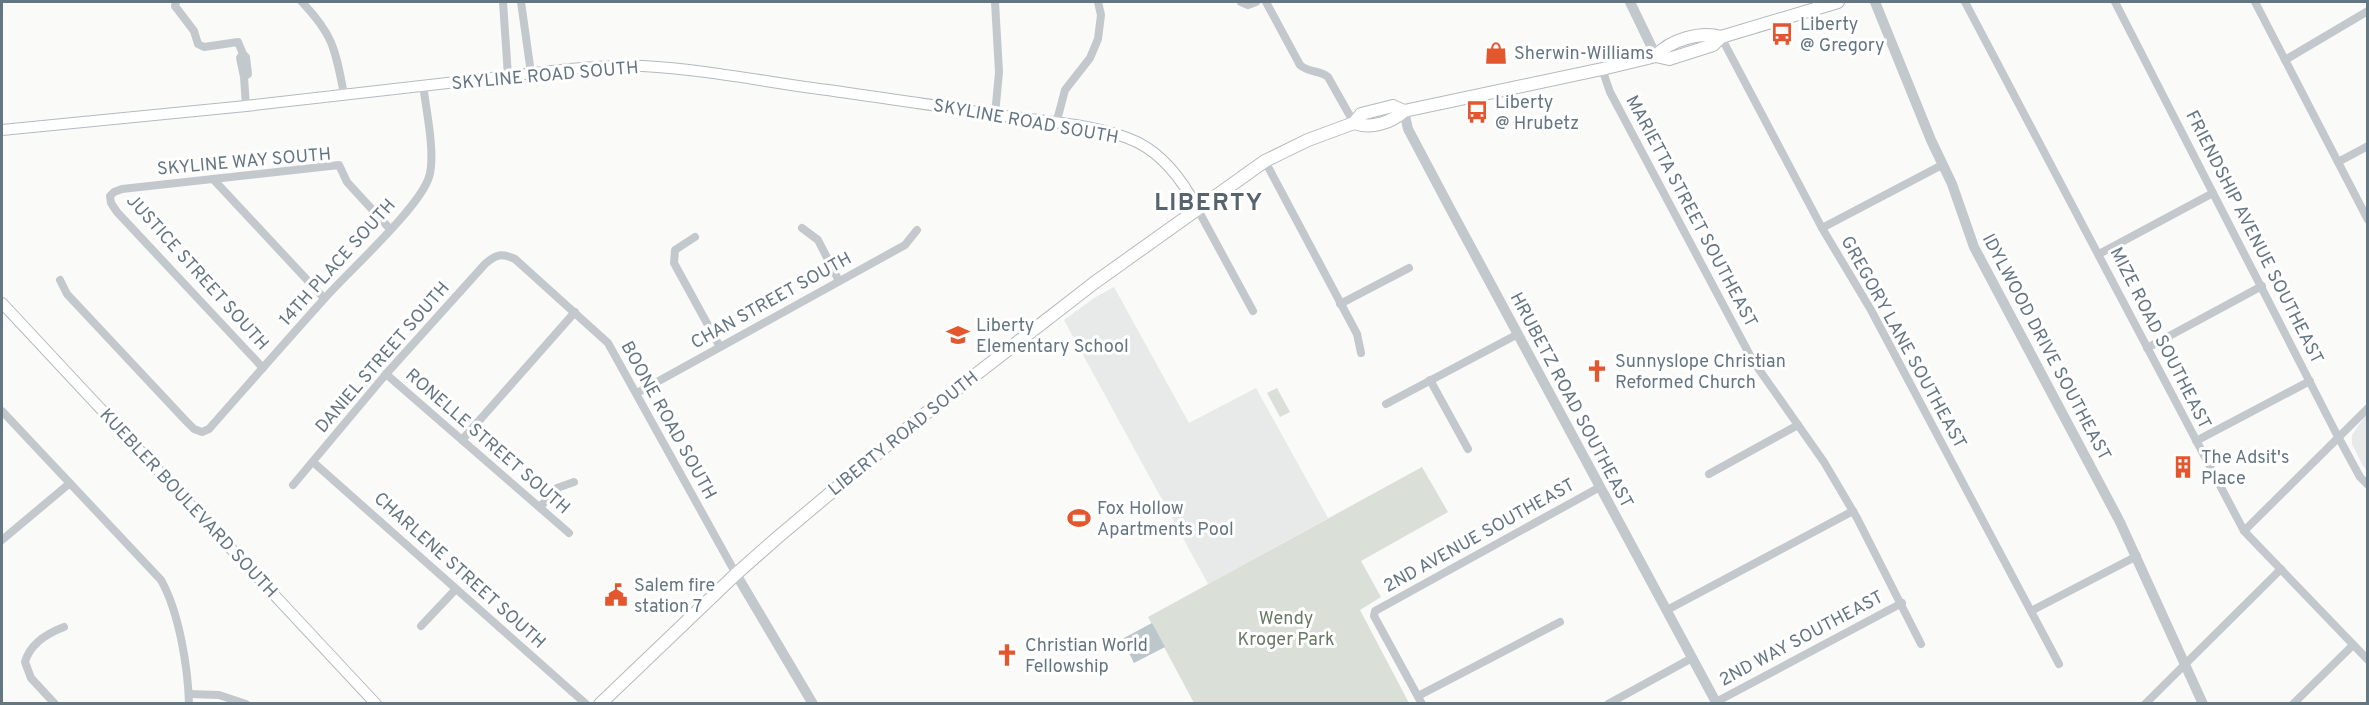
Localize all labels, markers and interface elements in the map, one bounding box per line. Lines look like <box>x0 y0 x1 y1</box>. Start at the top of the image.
place label: Liberty @ Gregory <box>1800 14 1884 58</box>
bus stop icon: Liberty @ Gregory <box>1769 21 1795 47</box>
shop icon: Sherwin-Williams <box>1483 40 1509 66</box>
place label: Sherwin-Williams <box>1514 43 1654 66</box>
street label: SKYLINE ROAD SOUTH <box>451 57 640 96</box>
place label: Liberty @ Hrubetz <box>1495 92 1579 136</box>
street label: MARIETTA STREET SOUTHEAST <box>1620 92 1762 332</box>
street label: SKYLINE ROAD SOUTH <box>931 95 1120 150</box>
bus stop icon: Liberty @ Hrubetz <box>1464 99 1490 125</box>
street label: FRIENDSHIP AVENUE SOUTHEAST <box>2179 107 2328 368</box>
street label: SKYLINE WAY SOUTH <box>156 143 332 182</box>
district label: LIBERTY <box>1154 189 1264 219</box>
street label: JUSTICE STREET SOUTH <box>121 190 273 356</box>
street label: 14TH PLACE SOUTH <box>275 195 401 331</box>
street label: IDYLWOOD DRIVE SOUTHEAST <box>1976 230 2115 465</box>
street label: GREGORY LANE SOUTHEAST <box>1835 232 1971 453</box>
street label: MIZE ROAD SOUTHEAST <box>2104 244 2216 434</box>
street label: CHAN STREET SOUTH <box>687 248 856 355</box>
street label: DANIEL STREET SOUTH <box>311 278 455 438</box>
street label: HRUBETZ ROAD SOUTHEAST <box>1504 289 1637 513</box>
place label: Liberty Elementary School <box>976 315 1129 359</box>
school or university icon: Liberty Elementary School <box>945 322 971 348</box>
street label: BOONE ROAD SOUTH <box>615 337 721 504</box>
place label: Sunnyslope Christian Reformed Church <box>1615 351 1786 395</box>
church icon: Sunnyslope Christian Reformed Church <box>1584 358 1610 384</box>
street label: RONELLE STREET SOUTH <box>400 364 574 520</box>
street label: LIBERTY ROAD SOUTH <box>824 367 984 502</box>
street label: KUEBLER BOULEVARD SOUTH <box>94 404 282 604</box>
place label: The Adsit's Place <box>2201 447 2289 491</box>
building icon: The Adsit's Place <box>2170 454 2196 480</box>
street label: 2ND AVENUE SOUTHEAST <box>1380 474 1579 599</box>
street label: CHARLENE STREET SOUTH <box>368 488 550 654</box>
place label: Fox Hollow Apartments Pool <box>1097 498 1234 542</box>
sports icon: Fox Hollow Apartments Pool <box>1066 505 1092 531</box>
place label: Salem fire station 7 <box>634 575 715 619</box>
public building icon: Salem fire station 7 <box>603 582 629 608</box>
street label: 2ND WAY SOUTHEAST <box>1716 586 1888 692</box>
park label: Wendy Kroger Park <box>1237 608 1335 652</box>
place label: Christian World Fellowship <box>1025 635 1148 679</box>
church icon: Christian World Fellowship <box>994 642 1020 668</box>

